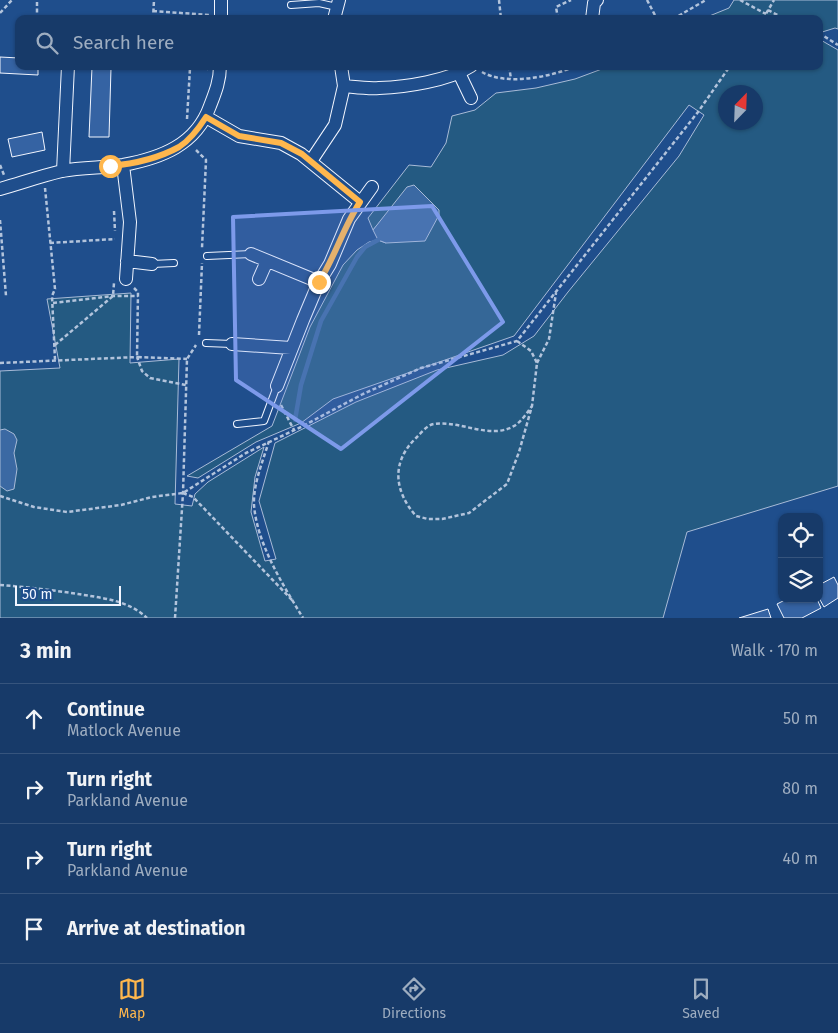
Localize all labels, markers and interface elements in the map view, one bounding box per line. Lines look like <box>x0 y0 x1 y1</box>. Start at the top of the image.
search box <box>15 15 823 70</box>
icon: search <box>33 29 61 57</box>
text: Search here <box>73 31 174 54</box>
north arrow <box>718 85 763 130</box>
route start <box>99 155 122 178</box>
route end <box>308 271 331 294</box>
map controls <box>778 513 823 603</box>
button: locate <box>778 513 823 558</box>
button: layers <box>778 558 823 603</box>
scale bar <box>15 583 121 606</box>
text: 50 m <box>22 586 53 603</box>
text: 3 min <box>20 638 72 664</box>
text: Walk · 170 m <box>731 641 818 660</box>
text: Continue <box>67 698 145 721</box>
icon: ahead <box>20 705 48 733</box>
text: 50 m <box>783 709 818 728</box>
text: Matlock Avenue <box>67 721 181 740</box>
text: Turn right <box>67 768 152 791</box>
icon: right <box>20 775 48 803</box>
text: 80 m <box>782 779 818 798</box>
text: Parkland Avenue <box>67 791 188 810</box>
text: Turn right <box>67 838 152 861</box>
icon: right <box>20 845 48 873</box>
text: 40 m <box>783 849 818 868</box>
text: Parkland Avenue <box>67 861 188 880</box>
icon: arrive <box>20 915 48 943</box>
text: Arrive at destination <box>67 917 246 940</box>
tab: Map <box>118 975 146 1022</box>
tab: Directions <box>382 975 446 1022</box>
tab: Saved <box>682 975 720 1022</box>

